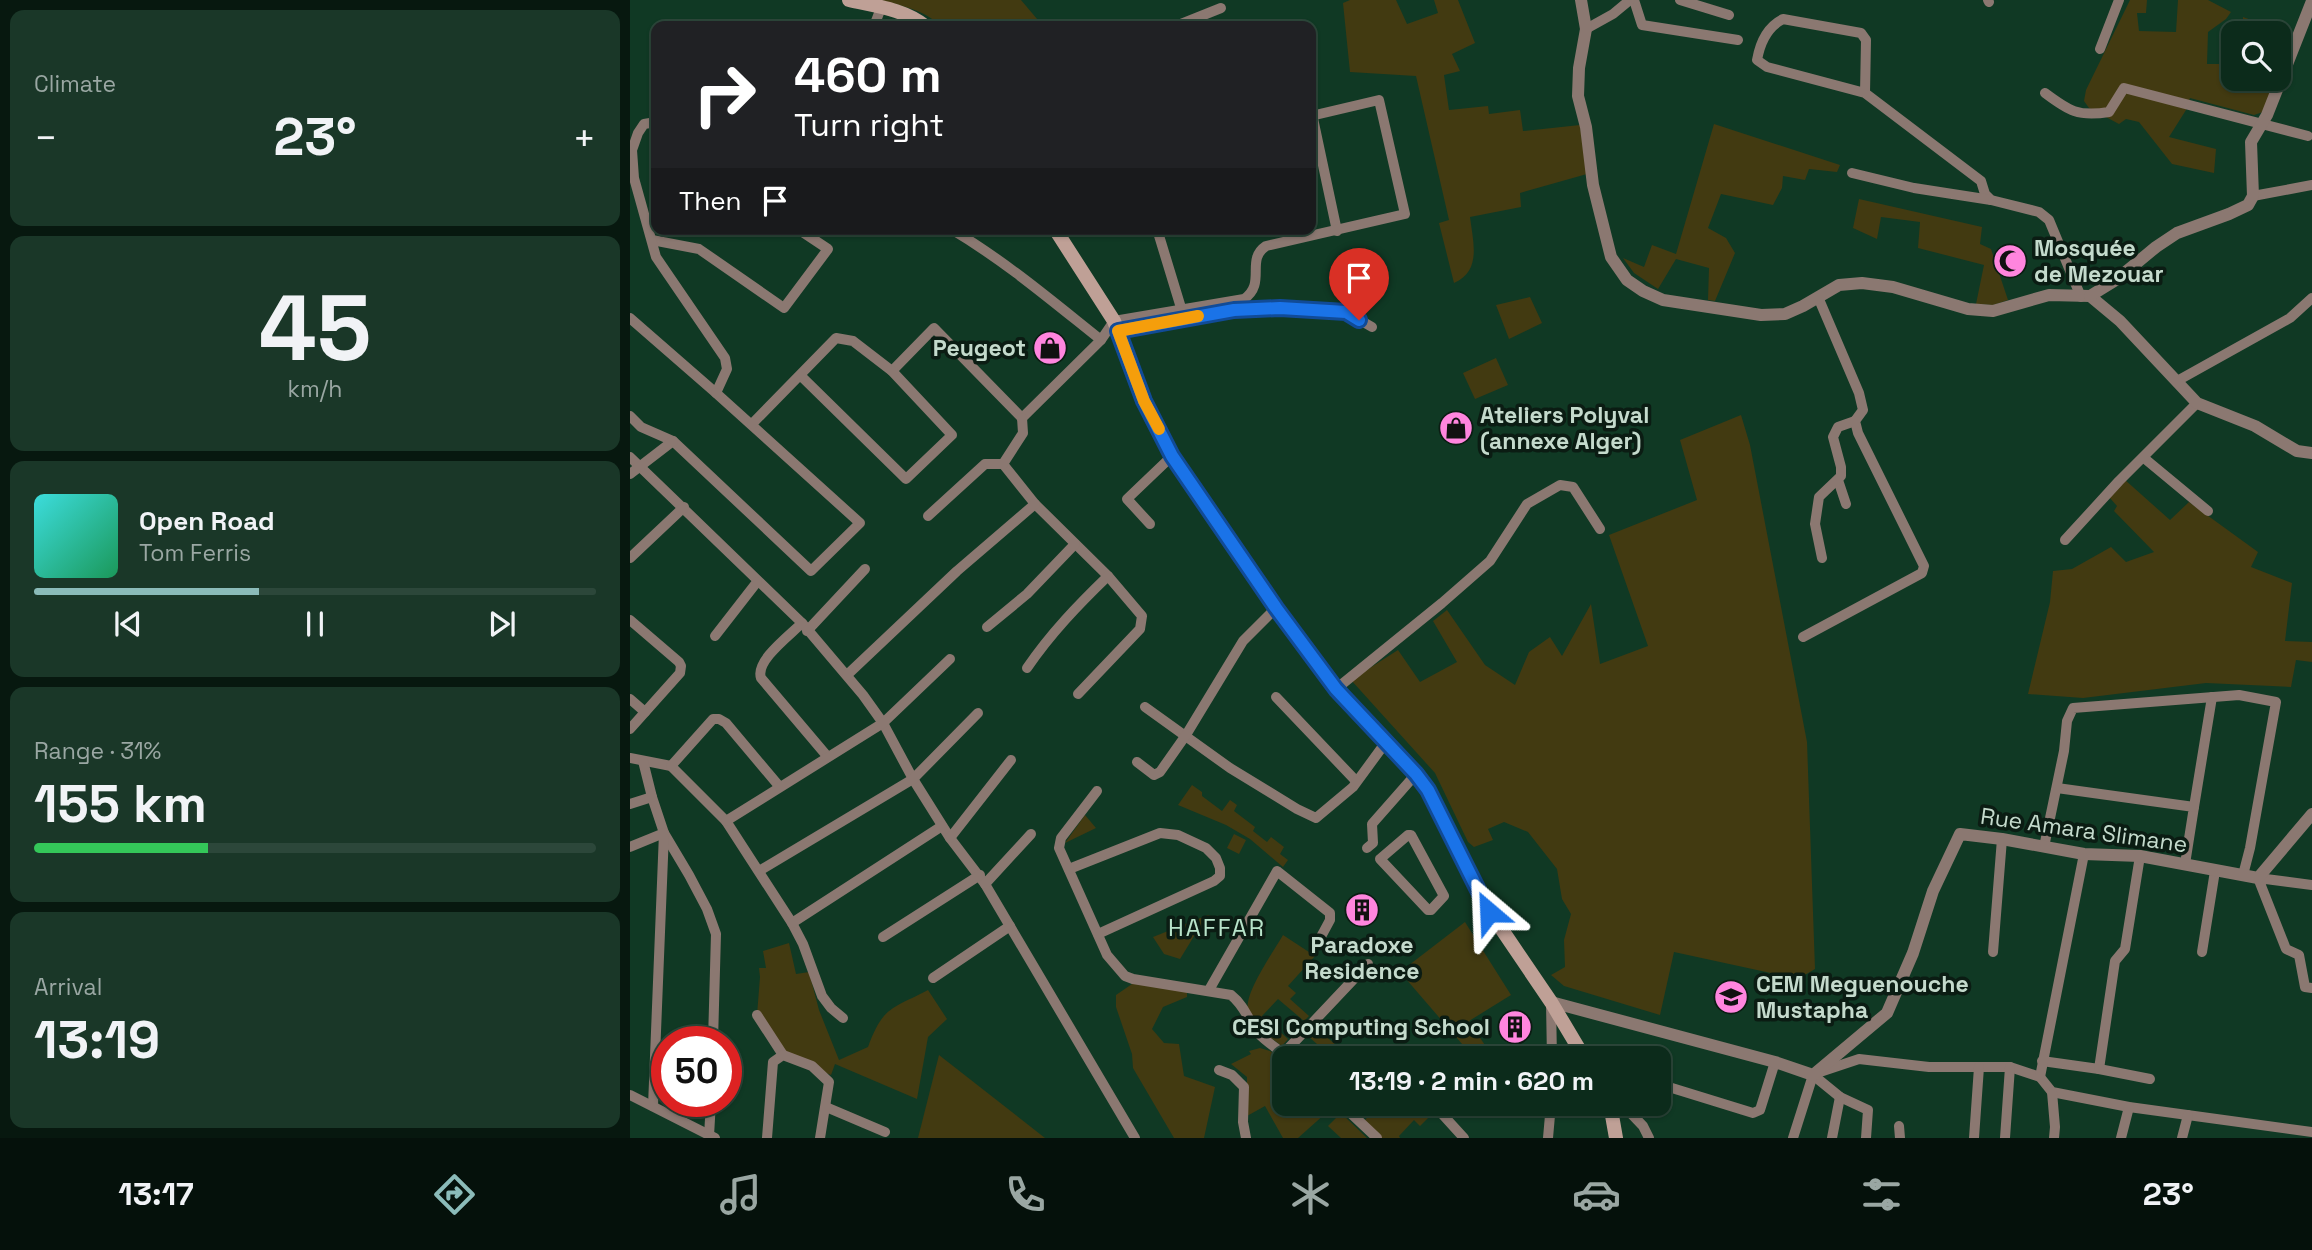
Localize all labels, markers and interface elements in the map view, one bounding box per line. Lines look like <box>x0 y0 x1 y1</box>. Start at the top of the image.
map controls <box>2221 21 2291 91</box>
button: search <box>2221 21 2291 91</box>
text: 460 m <box>794 44 942 106</box>
icon: right <box>679 49 770 140</box>
text: Climate <box>34 69 116 99</box>
text: 23° <box>274 104 357 170</box>
text: Turn right <box>794 105 944 145</box>
text: − <box>34 114 58 162</box>
text: + <box>572 114 596 162</box>
icon: arrive <box>756 182 794 220</box>
text: Then <box>679 184 742 218</box>
place label: Mosquée de Mezouar <box>2034 233 2164 289</box>
mosque icon: Mosquée de Mezouar <box>1991 242 2029 280</box>
pin <box>1329 248 1389 320</box>
icon: arrive <box>1340 259 1378 297</box>
text: 45 <box>259 270 371 387</box>
shop icon: Peugeot <box>1031 329 1069 367</box>
place label: Peugeot <box>933 333 1026 363</box>
text: km/h <box>288 374 342 404</box>
place label: Ateliers Polyval (annexe Alger) <box>1480 400 1649 456</box>
shop icon: Ateliers Polyval (annexe Alger) <box>1437 409 1475 447</box>
text: Open Road <box>139 504 275 538</box>
text: Tom Ferris <box>139 538 251 568</box>
icon: previous <box>109 605 147 643</box>
icon: pause <box>296 605 334 643</box>
icon: next <box>483 605 521 643</box>
text: Range · 31% <box>34 736 161 766</box>
text: 155 km <box>34 771 207 837</box>
street label: Rue Amara Slimane <box>1979 801 2189 859</box>
position arrow <box>1452 875 1526 949</box>
building icon: Paradoxe Residence <box>1343 891 1381 929</box>
district label: HAFFAR <box>1168 912 1266 943</box>
place label: Paradoxe Residence <box>1305 930 1419 986</box>
place label: CEM Meguenouche Mustapha <box>1756 969 1969 1025</box>
text: Arrival <box>34 972 102 1002</box>
school or university icon: CEM Meguenouche Mustapha <box>1712 978 1750 1016</box>
text: 13:19 <box>34 1007 160 1073</box>
building icon: CESI Computing School <box>1496 1008 1534 1046</box>
place label: CESI Computing School <box>1232 1012 1490 1042</box>
speed limit sign: 50 <box>651 1026 742 1117</box>
text: 13:19 · 2 min · 620 m <box>1349 1064 1594 1098</box>
icon: directions <box>430 1170 479 1219</box>
icon: music <box>716 1170 765 1219</box>
icon: phone <box>1001 1170 1050 1219</box>
icon: climate <box>1286 1170 1335 1219</box>
icon: car <box>1572 1170 1621 1219</box>
icon: filters <box>1857 1170 1906 1219</box>
text: 13:17 <box>118 1174 194 1214</box>
text: 23° <box>2143 1174 2194 1214</box>

